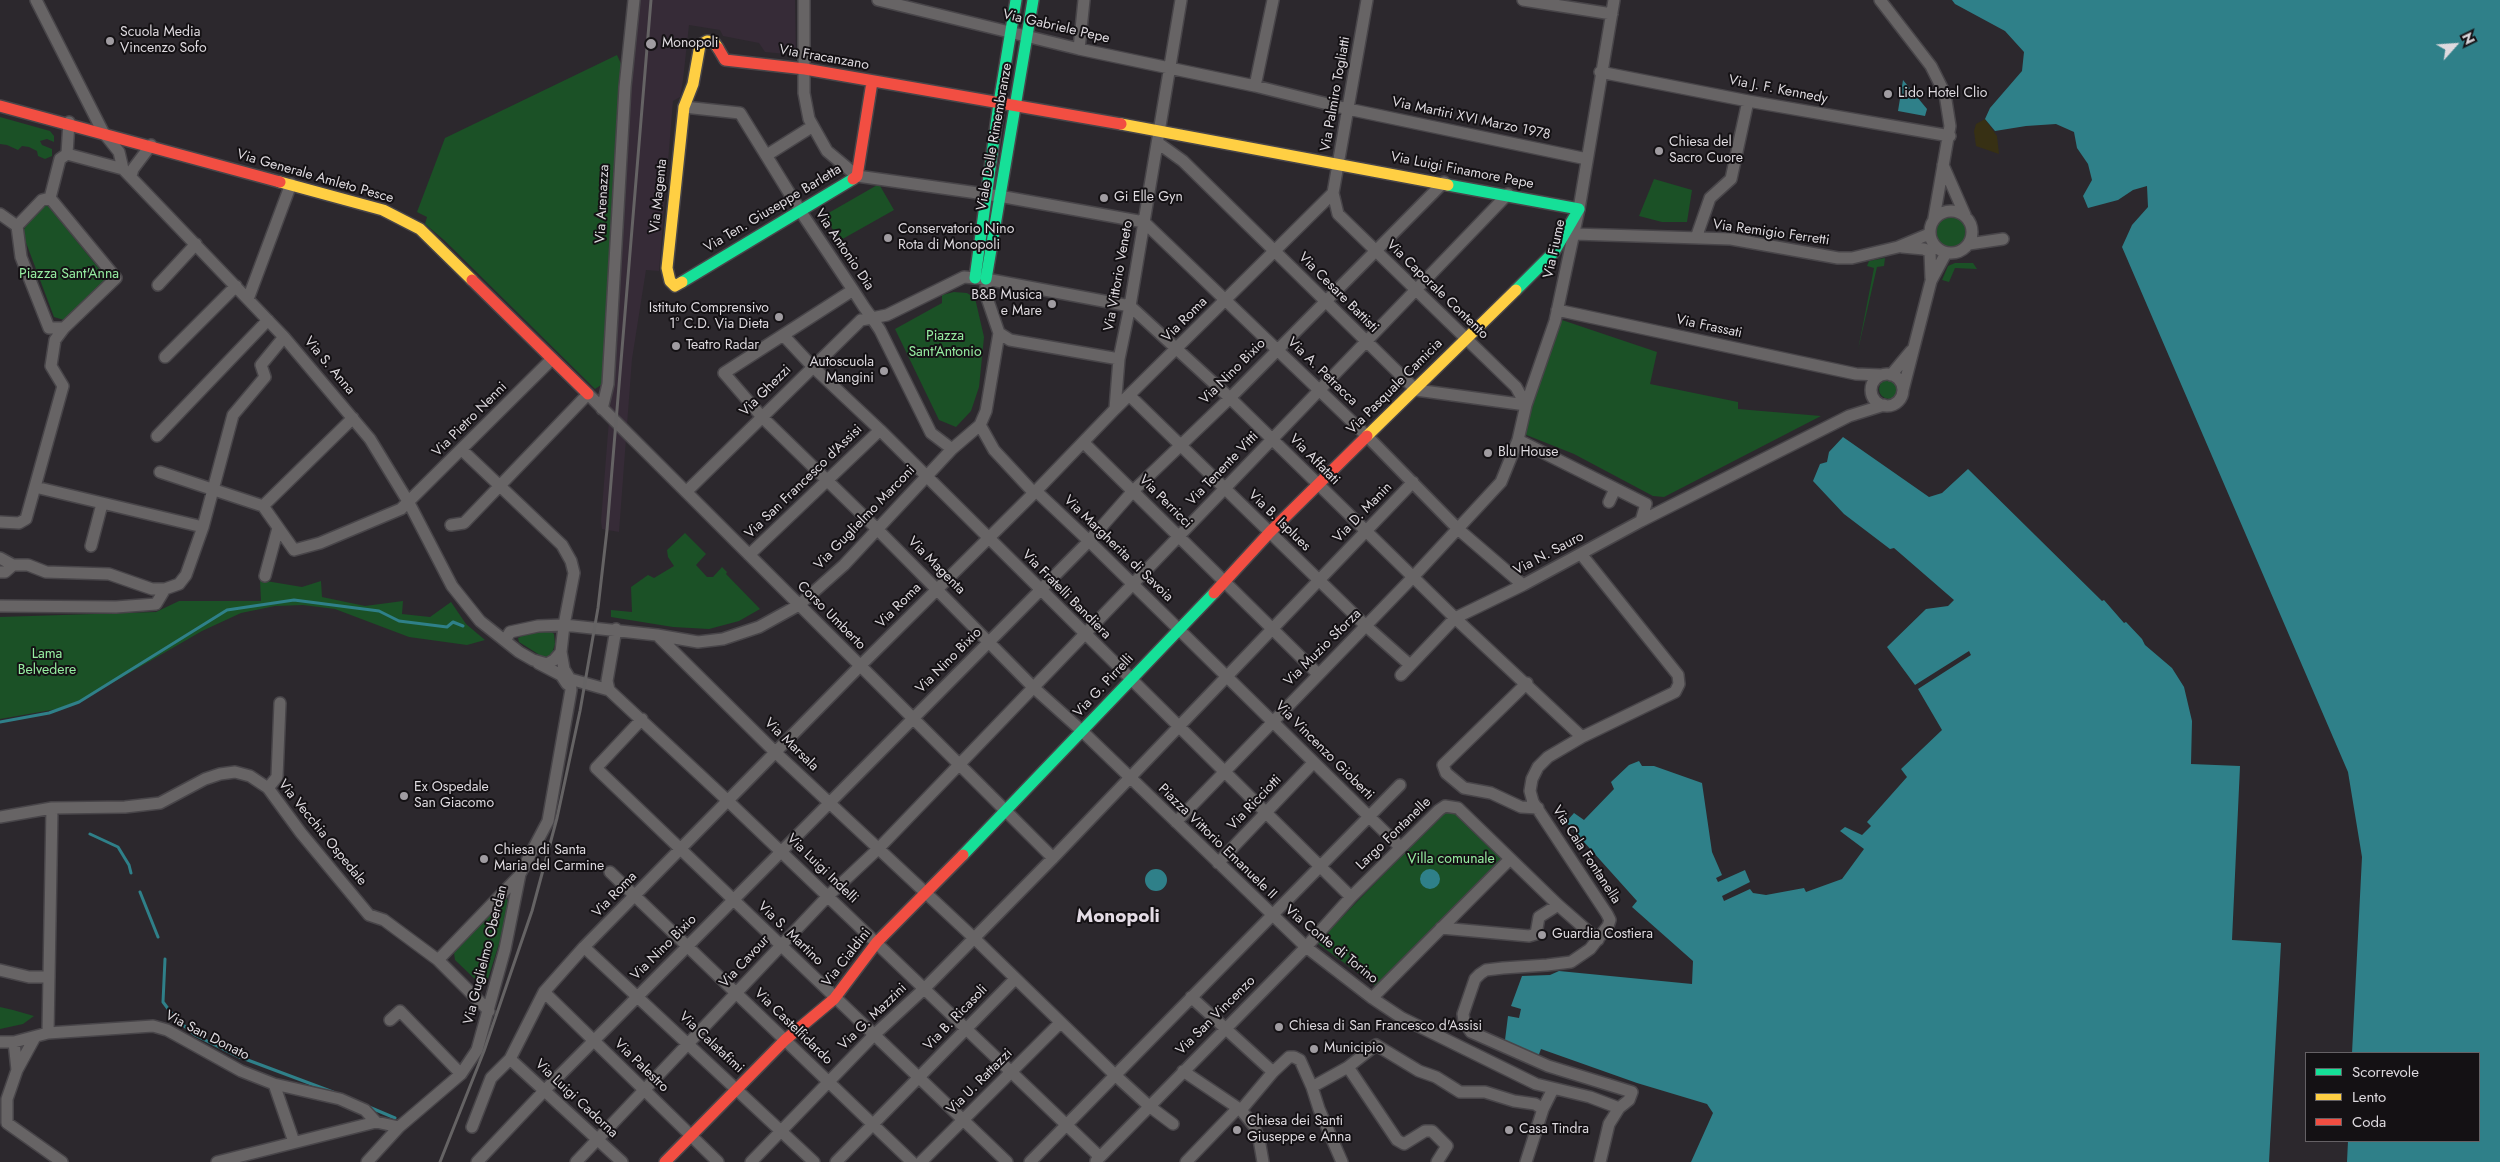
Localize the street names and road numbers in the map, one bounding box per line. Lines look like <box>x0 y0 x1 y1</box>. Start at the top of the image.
street label: Via Gabriele Pepe <box>1001 7 1111 47</box>
street label: Via Palmiro Togliatti <box>1318 35 1354 153</box>
street label: Via Fracanzano <box>778 42 870 74</box>
street label: Viale Delle Rimembranze <box>974 62 1016 212</box>
street label: Via J. F. Kennedy <box>1727 72 1829 108</box>
street label: Via Martiri XVI Marzo 1978 <box>1390 94 1552 144</box>
street label: Via Generale Amleto Pesce <box>235 147 395 207</box>
street label: Via Luigi Finamore Pepe <box>1389 149 1535 193</box>
street label: Via Magenta <box>647 158 671 234</box>
street label: Via Ten. Giuseppe Barletta <box>701 161 845 257</box>
street label: Via Arenazza <box>593 164 613 244</box>
street label: Via Antonio Dia <box>811 206 877 294</box>
street label: Via Remigio Ferretti <box>1712 216 1830 250</box>
street label: Via Fiume <box>1541 218 1569 280</box>
street label: Via Vittorio Veneto <box>1101 219 1137 333</box>
street label: Via Caporale Contento <box>1382 237 1492 343</box>
street label: Via Cesare Battisti <box>1294 249 1382 337</box>
street label: Via Roma <box>1159 294 1211 346</box>
street label: Via Frassati <box>1674 312 1744 342</box>
street label: Via S. Anna <box>300 334 358 398</box>
street label: Via A. Petracca <box>1283 334 1361 410</box>
street label: Via Nino Bixio <box>1197 336 1269 408</box>
street label: Via Pasquale Camicia <box>1344 336 1446 438</box>
street label: Via Ghezzi <box>737 362 795 420</box>
street label: Via Pietro Nenni <box>429 379 511 461</box>
street label: Via San Francesco d'Assisi <box>742 422 866 542</box>
street label: Via Tenente Vitti <box>1184 429 1262 509</box>
street label: Via Affatati <box>1285 431 1343 489</box>
street label: Via Guglielmo Marconi <box>811 463 919 573</box>
street label: Via Perricci <box>1135 472 1195 532</box>
street label: Via D. Manin <box>1330 479 1396 547</box>
street label: Via B. Isplues <box>1244 487 1314 555</box>
street label: Via Margherita di Savoia <box>1060 492 1176 606</box>
street label: Via N. Sauro <box>1511 528 1587 580</box>
street label: Via Magenta <box>904 534 968 598</box>
street label: Via Fratelli Bandiera <box>1018 547 1114 643</box>
street label: Corso Umberto <box>793 578 869 654</box>
street label: Via Roma <box>873 580 925 632</box>
street label: Via Muzio Sforza <box>1281 606 1365 690</box>
street label: Via Nino Bixio <box>913 625 985 697</box>
street label: Via G. Pirrelli <box>1070 651 1138 721</box>
street label: Via Vincenzo Gioberti <box>1271 698 1377 804</box>
street label: Via Marsala <box>760 715 822 775</box>
street label: Via Ricciotti <box>1225 772 1285 834</box>
street label: Via Vecchia Ospedale <box>274 777 370 889</box>
street label: Piazza Vittorio Emanuele II <box>1154 781 1280 903</box>
street label: Largo Fontanelle <box>1353 794 1435 874</box>
street label: Via Cala Fontanella <box>1548 803 1624 907</box>
street label: Via Luigi Indelli <box>783 831 861 907</box>
street label: Via Roma <box>589 869 641 921</box>
street label: Via Guglielmo Oberdan <box>461 884 511 1026</box>
street label: Via S. Martino <box>754 899 826 969</box>
street label: Via Conte di Torino <box>1281 902 1381 988</box>
street label: Via Nino Bixio <box>628 912 700 984</box>
street label: Via Cialdini <box>819 925 875 991</box>
street label: Via Cavour <box>716 932 774 992</box>
street label: Via San Vincenzo <box>1173 973 1259 1059</box>
street label: Via G. Mazzini <box>835 980 911 1054</box>
street label: Via B. Ricasoli <box>920 982 992 1054</box>
street label: Via Castelfidardo <box>750 985 836 1069</box>
street label: Via San Donato <box>162 1008 252 1064</box>
street label: Via Calatafimi <box>675 1009 747 1077</box>
street label: Via Palestro <box>610 1036 672 1096</box>
street label: Via U. Rattazzi <box>944 1046 1016 1118</box>
street label: Via Luigi Cadorna <box>531 1056 621 1142</box>

